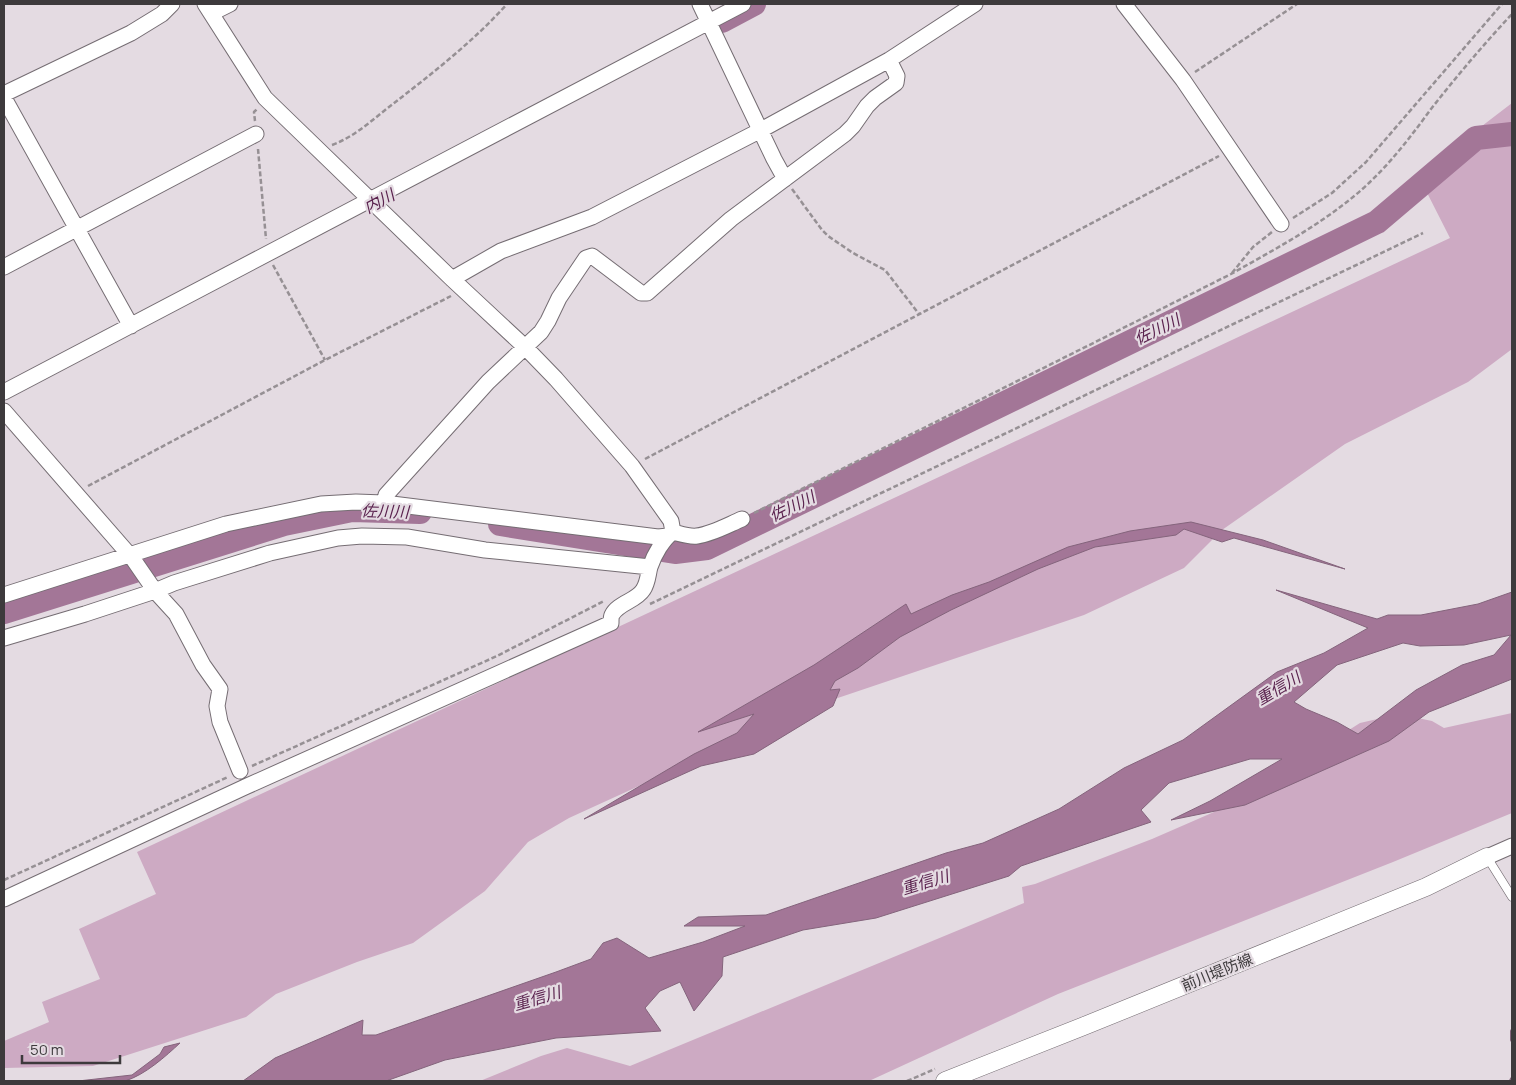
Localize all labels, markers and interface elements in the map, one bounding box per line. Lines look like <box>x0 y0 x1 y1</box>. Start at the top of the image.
water label: 内川 <box>360 183 400 218</box>
water label: 佐川川 <box>1131 308 1185 349</box>
water label: 佐川川 <box>766 485 820 526</box>
water label: 佐川川 <box>361 499 411 523</box>
water label: 重信川 <box>1252 665 1306 710</box>
water label: 重信川 <box>899 864 953 900</box>
street label: 前川堤防線 <box>1178 948 1256 996</box>
water label: 重信川 <box>511 980 565 1015</box>
scale bar <box>22 1032 120 1064</box>
text: 50 m <box>30 1039 64 1060</box>

